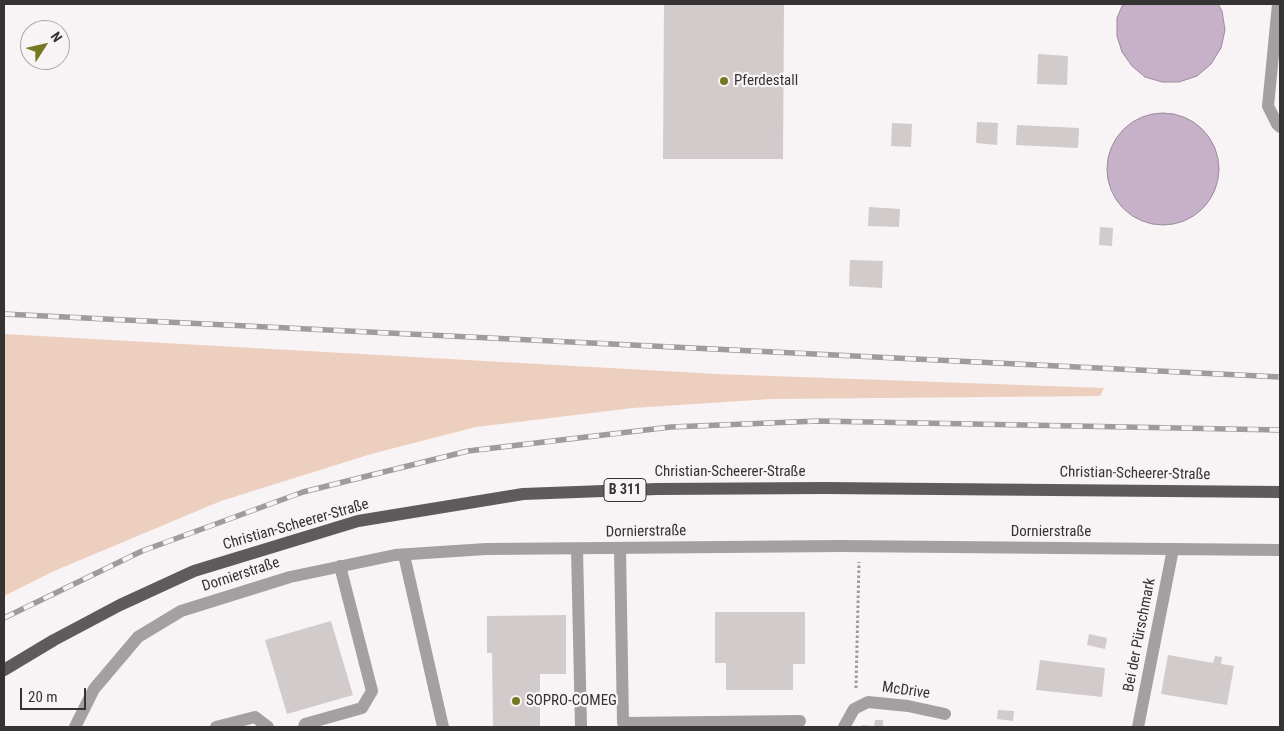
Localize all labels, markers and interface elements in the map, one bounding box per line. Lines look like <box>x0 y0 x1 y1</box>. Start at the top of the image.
north arrow <box>20 20 70 70</box>
text: N <box>47 29 65 45</box>
place label: Pferdestall <box>734 72 798 90</box>
marker: Pferdestall <box>718 75 730 87</box>
street label: Christian-Scheerer-Straße <box>655 463 805 481</box>
street label: Christian-Scheerer-Straße <box>1059 464 1211 484</box>
road number: B 311 <box>604 478 646 502</box>
street label: Christian-Scheerer-Straße <box>221 496 371 554</box>
street label: Dornierstraße <box>606 522 686 542</box>
street label: Dornierstraße <box>1011 523 1091 541</box>
street label: Dornierstraße <box>200 554 282 596</box>
street label: Bei der Pürschmark <box>1120 577 1160 693</box>
scale bar <box>22 678 89 710</box>
street label: McDrive <box>881 679 931 703</box>
text: 20 m <box>28 688 58 706</box>
place label: SOPRO-COMEG <box>526 692 617 710</box>
marker: SOPRO-COMEG <box>510 695 522 707</box>

